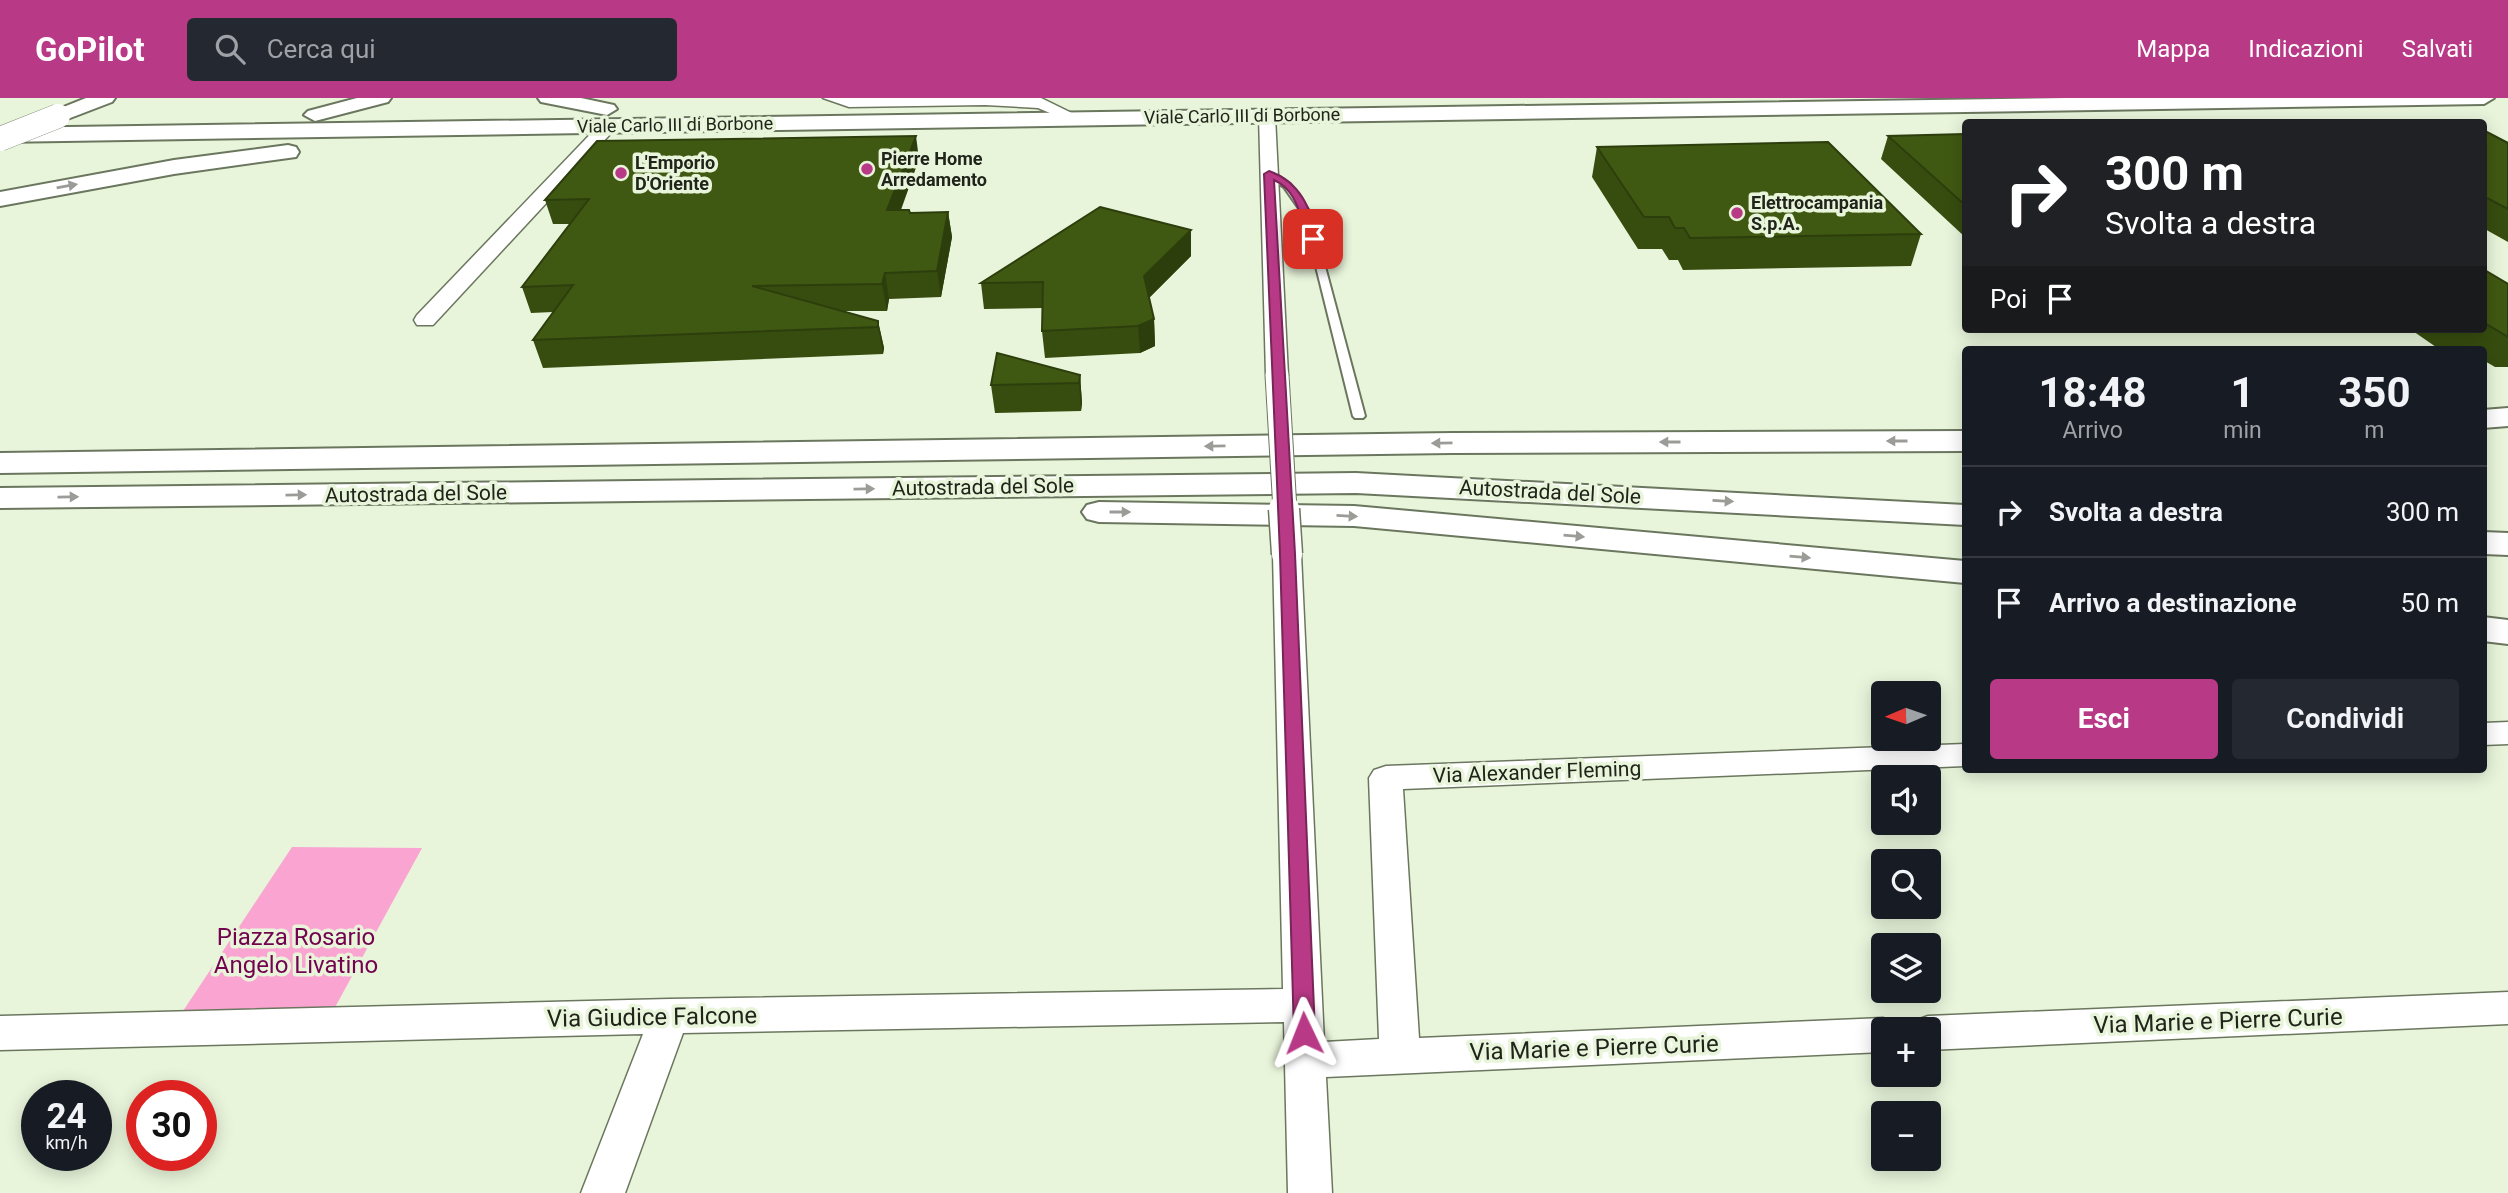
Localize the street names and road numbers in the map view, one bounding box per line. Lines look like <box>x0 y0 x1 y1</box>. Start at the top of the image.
street label: Viale Carlo III di Borbone <box>1144 103 1340 128</box>
street label: Viale Carlo III di Borbone <box>577 112 773 137</box>
street label: Autostrada del Sole <box>892 473 1074 501</box>
street label: Autostrada del Sole <box>1458 475 1642 509</box>
street label: Autostrada del Sole <box>325 480 507 508</box>
street label: Via Alexander Fleming <box>1432 756 1642 788</box>
street label: Via Giudice Falcone <box>547 1001 757 1033</box>
street label: Via Marie e Pierre Curie <box>2093 1003 2343 1039</box>
street label: Via Marie e Pierre Curie <box>1469 1030 1719 1066</box>

